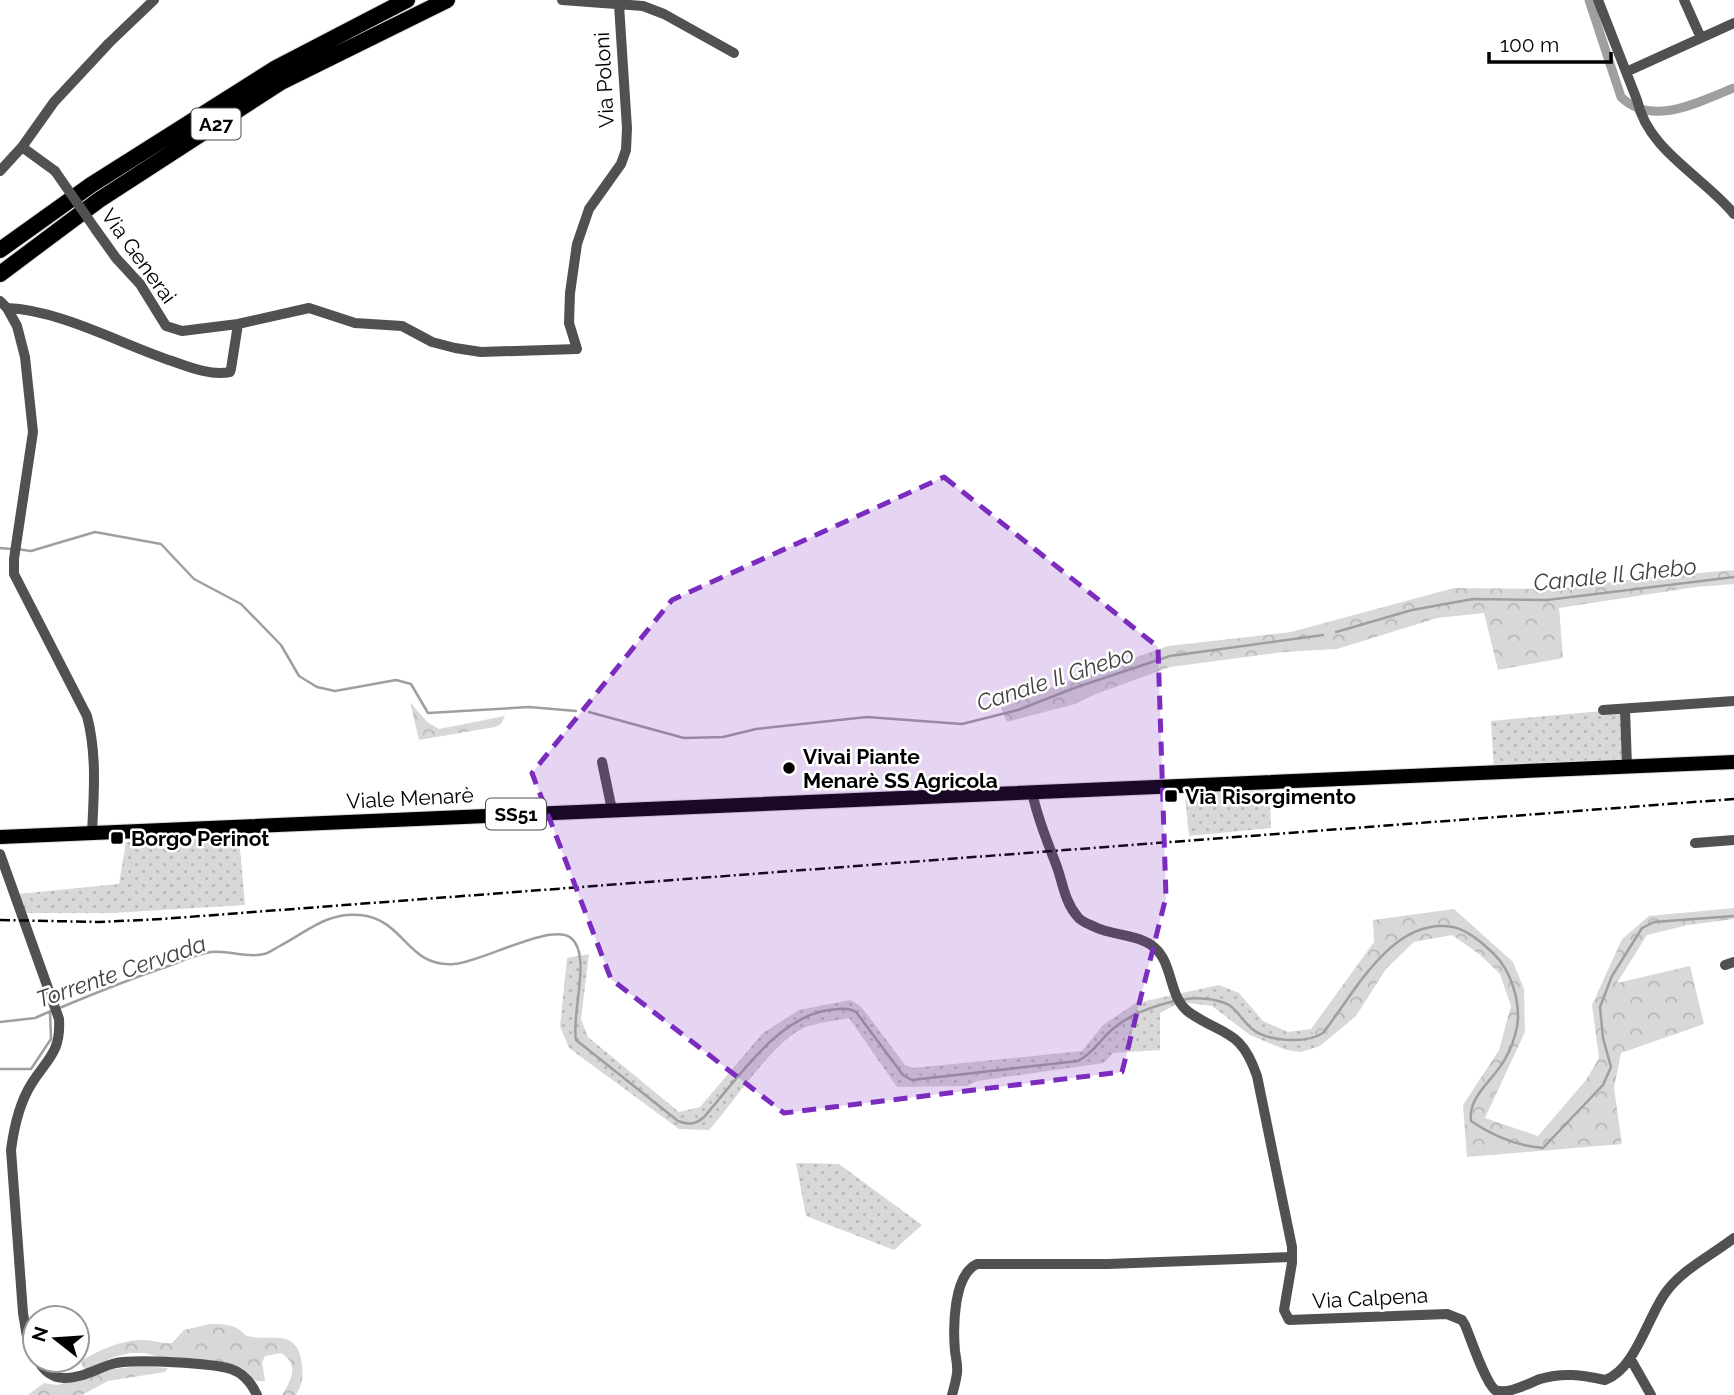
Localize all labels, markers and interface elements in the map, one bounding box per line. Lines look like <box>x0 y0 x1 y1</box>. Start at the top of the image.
scale bar <box>1489 21 1612 65</box>
street label: Via Poloni <box>589 31 619 129</box>
text: 100 m <box>1500 32 1559 57</box>
road number: A27 <box>192 108 241 140</box>
street label: Via Generai <box>96 204 182 308</box>
water label: Canale Il Ghebo <box>1532 552 1698 596</box>
water label: Canale Il Ghebo <box>973 640 1137 716</box>
place label: Vivai Piante Menarè SS Agricola <box>803 744 998 793</box>
marker: Vivai Piante Menarè SS Agricola <box>781 760 797 776</box>
street label: Viale Menarè <box>346 782 474 814</box>
place label: Via Risorgimento <box>1185 784 1356 809</box>
marker: Via Risorgimento <box>1163 788 1179 804</box>
road number: SS51 <box>486 799 546 830</box>
place label: Borgo Perinot <box>131 826 269 851</box>
marker: Borgo Perinot <box>109 830 125 846</box>
water label: Torrente Cervada <box>33 929 210 1013</box>
street label: Via Calpena <box>1311 1282 1429 1314</box>
north arrow <box>21 1304 91 1374</box>
text: N <box>27 1324 52 1344</box>

